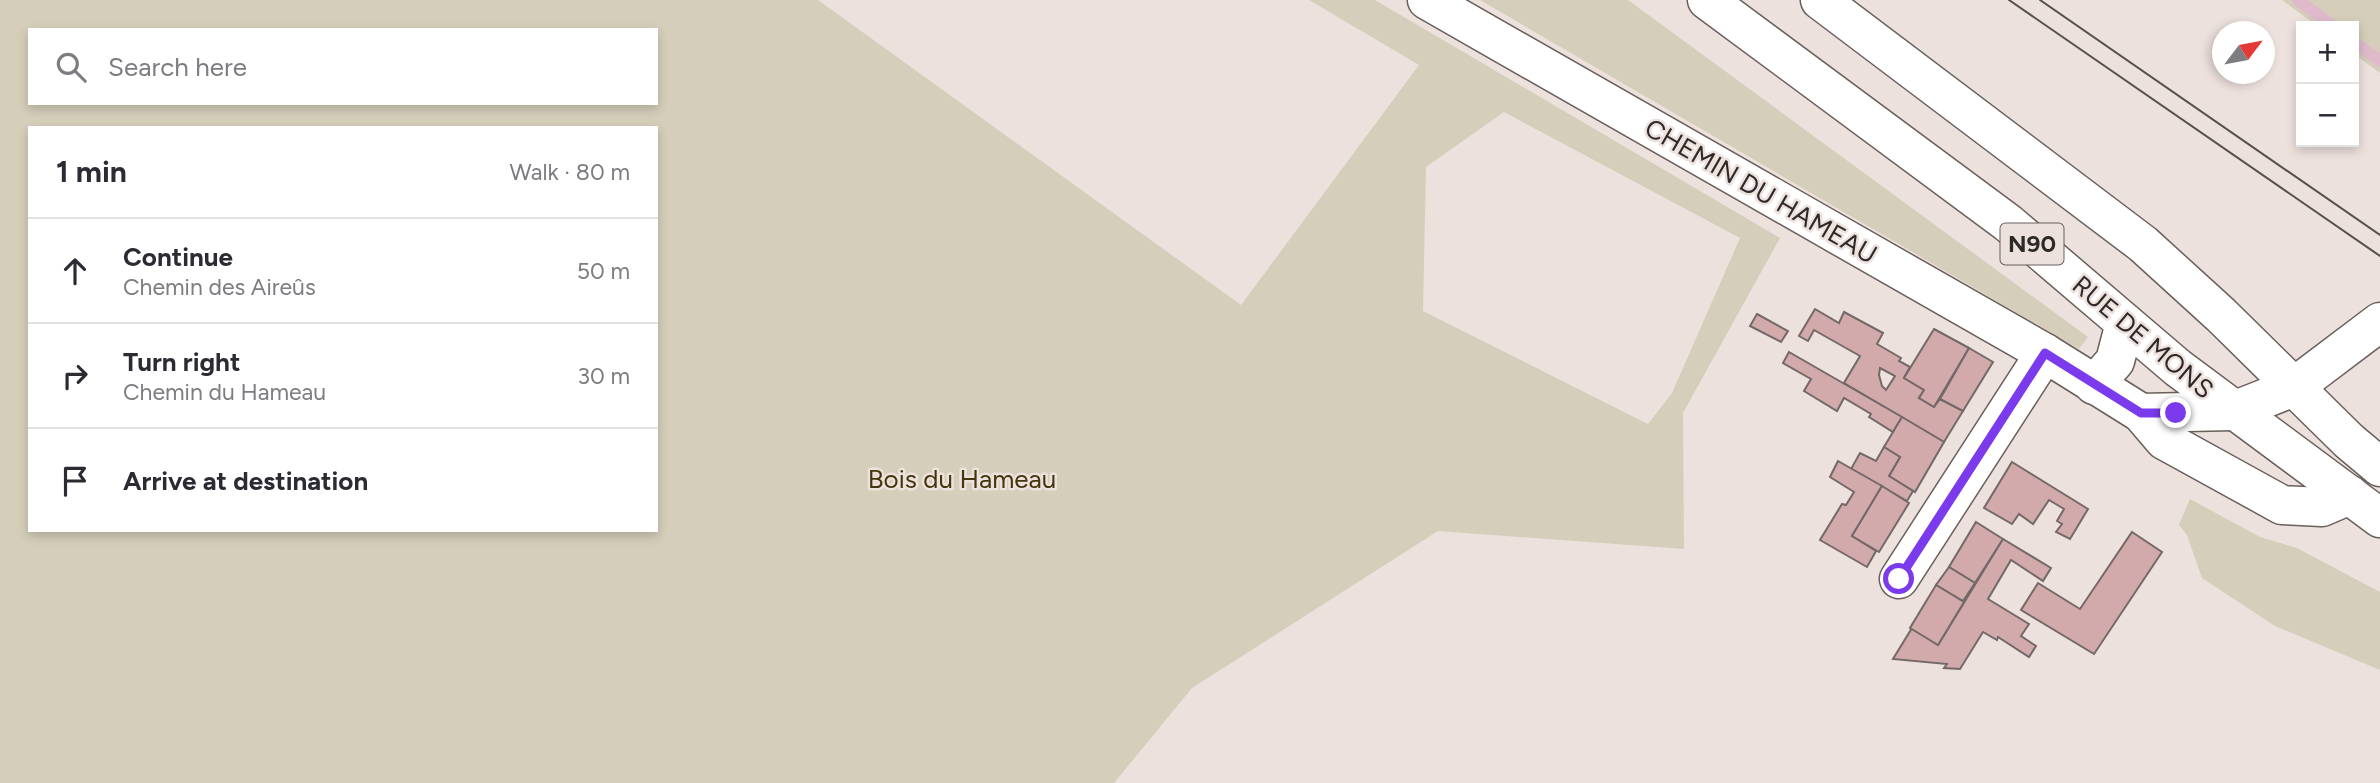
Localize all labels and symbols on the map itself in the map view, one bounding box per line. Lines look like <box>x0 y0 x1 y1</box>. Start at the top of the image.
north arrow <box>2212 21 2275 84</box>
street label: CHEMIN DU HAMEAU <box>1639 112 1883 270</box>
road number: N90 <box>2000 224 2064 264</box>
street label: RUE DE MONS <box>2066 269 2220 405</box>
route end <box>2160 397 2191 428</box>
park label: Bois du Hameau <box>868 463 1056 495</box>
route start <box>1883 563 1914 594</box>

